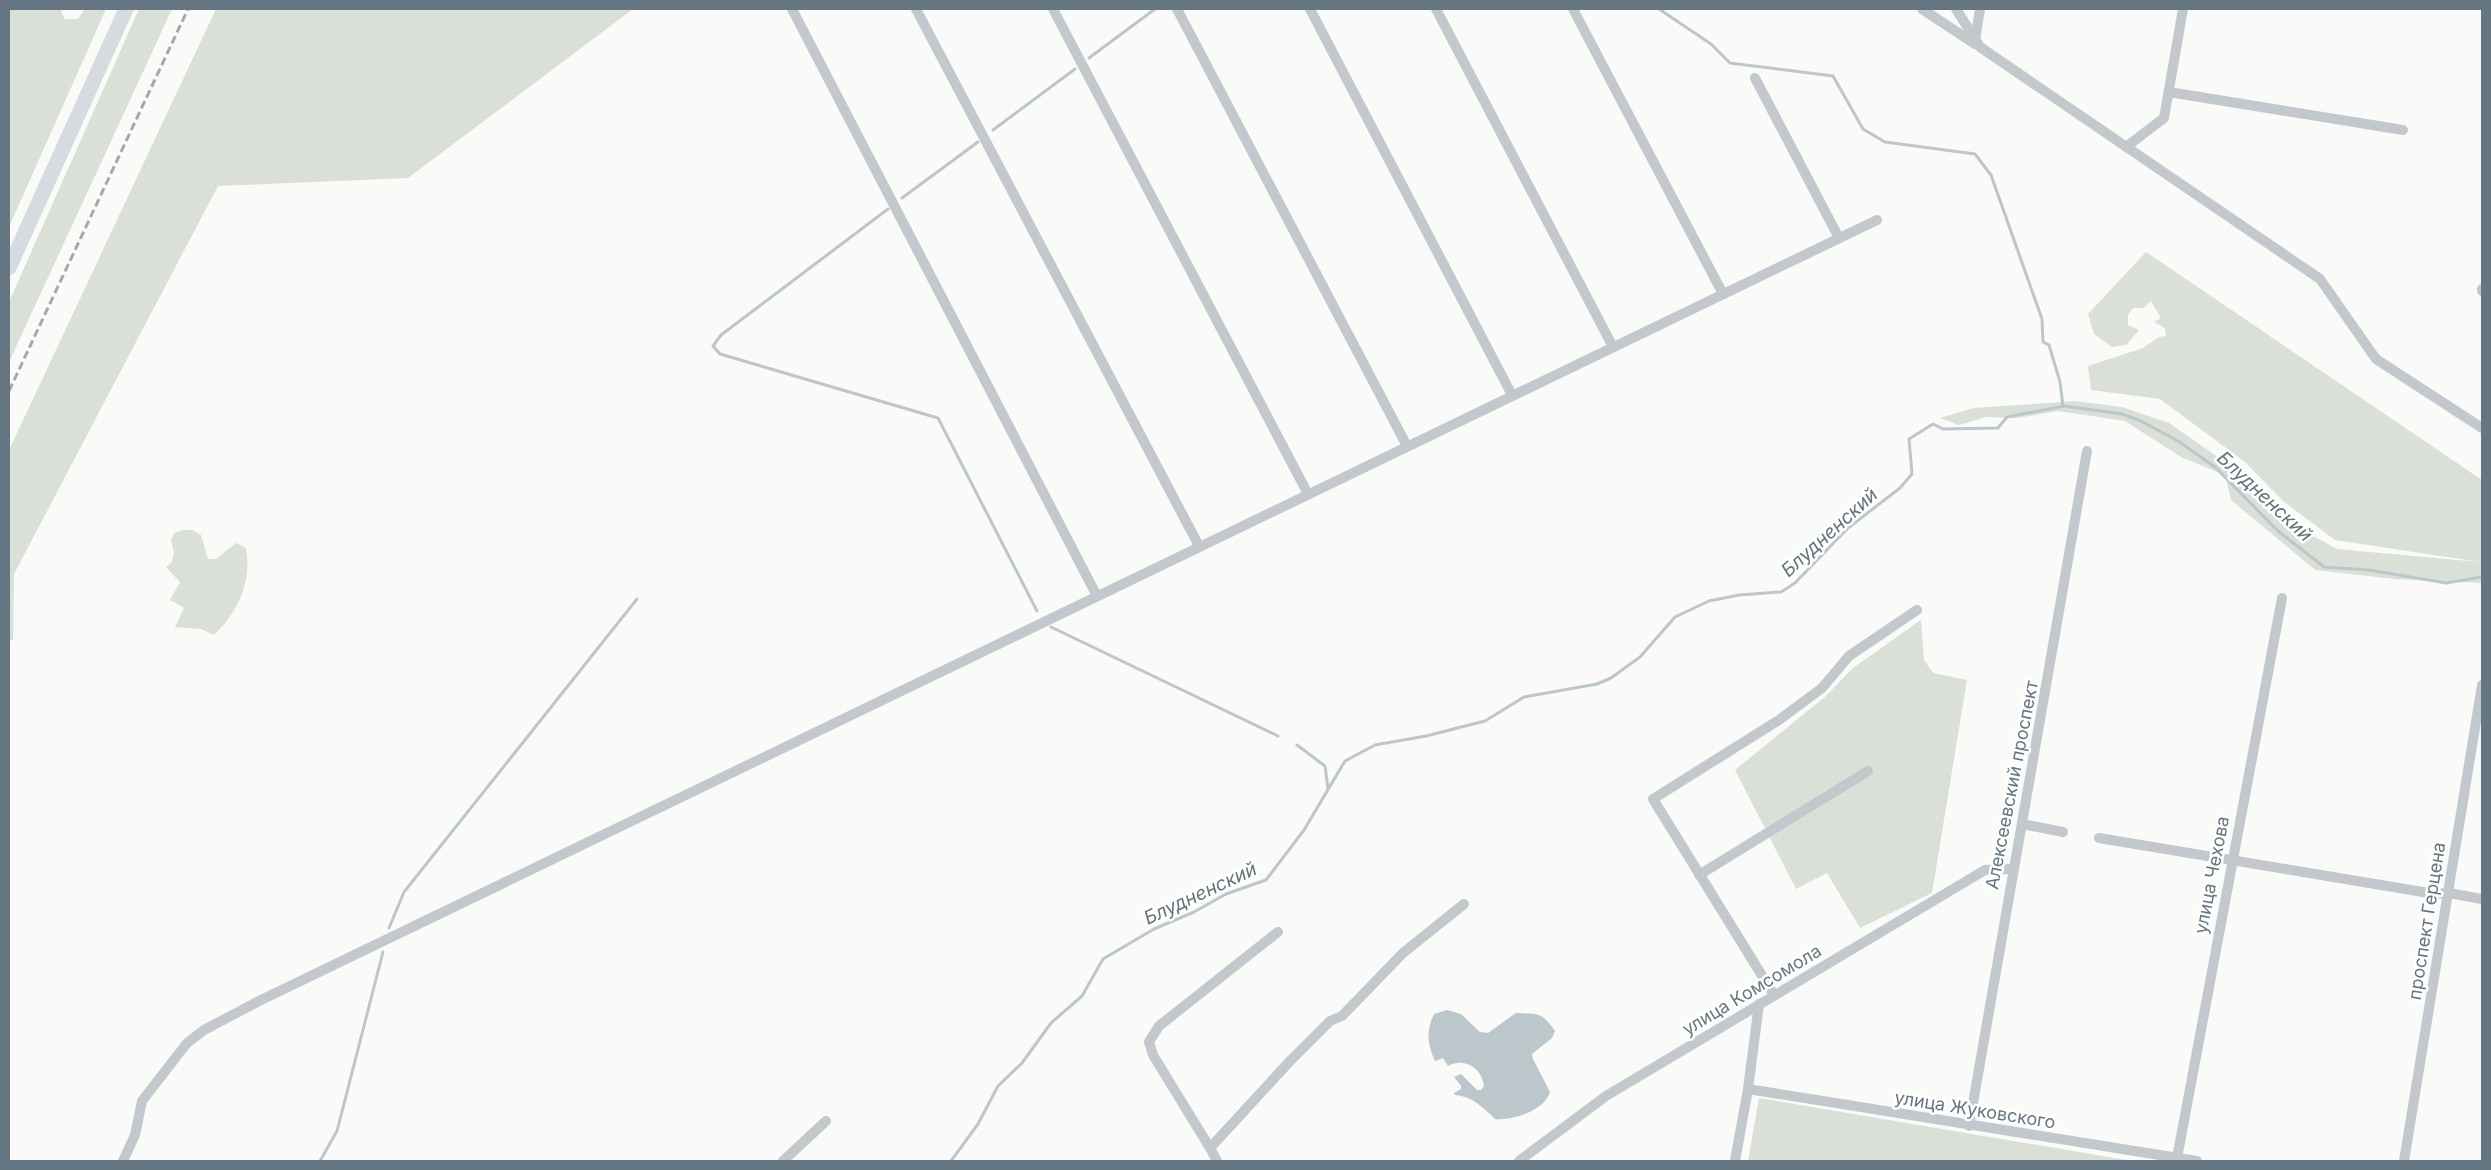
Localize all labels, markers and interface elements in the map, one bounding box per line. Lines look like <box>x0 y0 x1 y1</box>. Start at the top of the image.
water label: Блудненский <box>2212 446 2317 546</box>
water label: Блудненский <box>1776 483 1882 582</box>
street label: Алексеевский проспект <box>1981 678 2042 891</box>
street label: улица Чехова <box>2190 814 2233 936</box>
street label: проспект Герцена <box>2404 841 2449 1001</box>
water label: Блудненский <box>1140 857 1260 930</box>
street label: улица Комсомола <box>1678 940 1825 1039</box>
street label: улица Жуковского <box>1893 1086 2057 1133</box>

